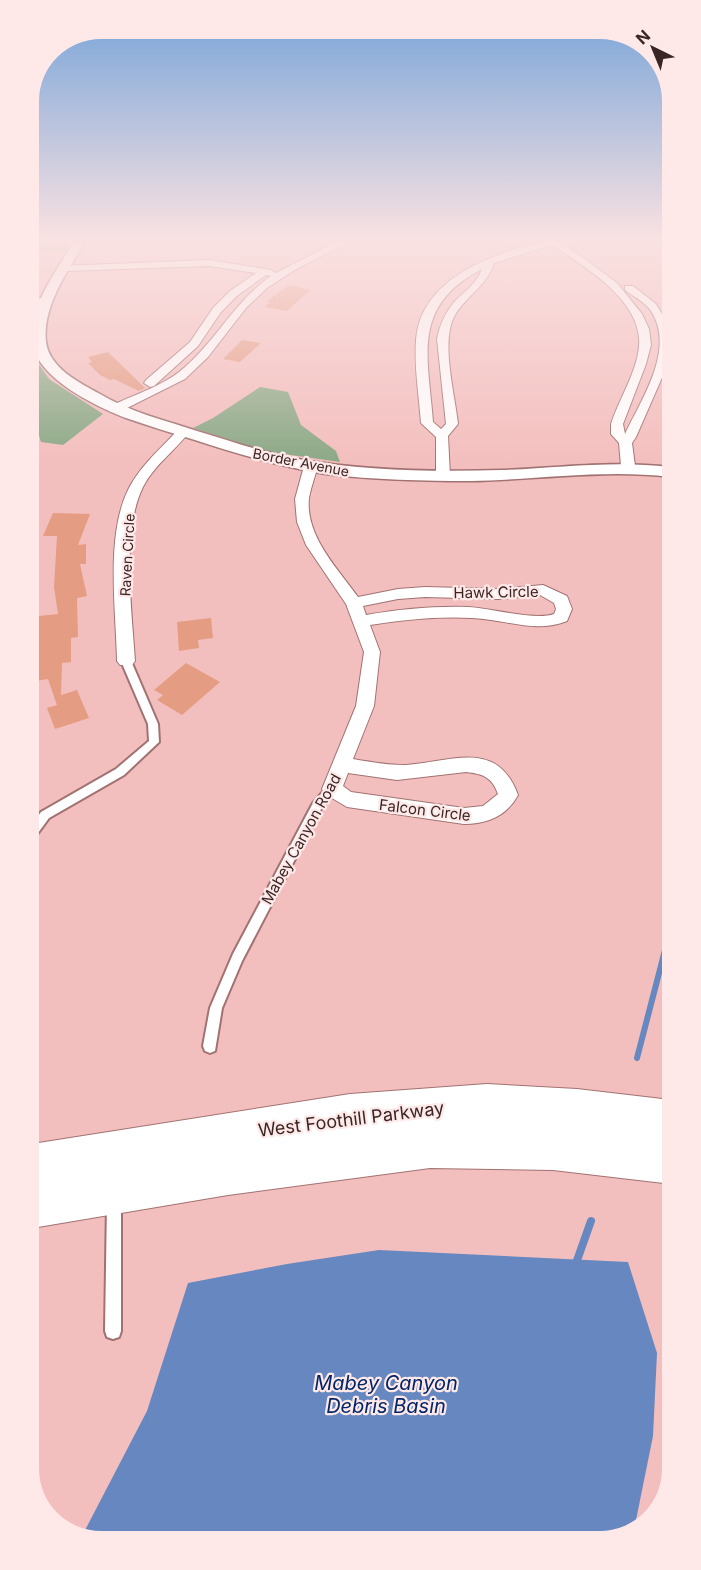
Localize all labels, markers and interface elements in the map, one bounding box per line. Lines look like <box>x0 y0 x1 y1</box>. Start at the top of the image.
north arrow <box>623 18 683 78</box>
text: N <box>631 26 654 49</box>
street label: Border Avenue <box>251 444 351 480</box>
street label: Raven Circle <box>116 513 138 597</box>
street label: Hawk Circle <box>453 582 539 602</box>
street label: Mabey Canyon Road <box>257 770 345 908</box>
street label: Falcon Circle <box>378 795 472 825</box>
street label: West Foothill Parkway <box>257 1097 445 1141</box>
water label: Mabey Canyon Debris Basin <box>314 1371 458 1418</box>

